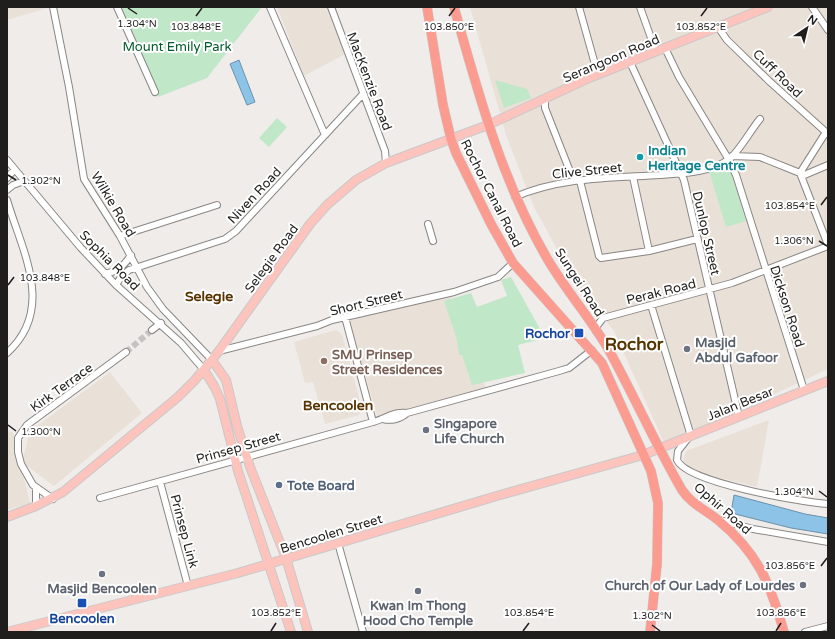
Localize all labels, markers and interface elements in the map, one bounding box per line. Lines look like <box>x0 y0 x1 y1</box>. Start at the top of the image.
north arrow <box>787 8 827 48</box>
text: N <box>805 12 820 28</box>
text: 1.304°N <box>117 18 157 30</box>
text: 103.848°E <box>171 21 221 33</box>
text: 103.850°E <box>424 21 474 33</box>
text: 103.852°E <box>676 21 726 33</box>
street label: MacKenzie Road <box>343 30 395 133</box>
street label: Serangoon Road <box>561 31 662 87</box>
park label: Mount Emily Park <box>122 39 232 55</box>
street label: Cuff Road <box>749 46 805 101</box>
street label: Rochor Canal Road <box>457 137 525 250</box>
place label: Indian Heritage Centre <box>648 143 746 174</box>
marker: Indian Heritage Centre <box>635 152 645 162</box>
street label: Clive Street <box>551 159 623 183</box>
street label: Niven Road <box>224 164 285 227</box>
street label: Wilkie Road <box>87 169 139 240</box>
text: 1.302°N <box>21 175 61 187</box>
street label: Dunlop Street <box>689 190 723 277</box>
text: 103.854°E <box>765 200 815 212</box>
street label: Selegie Road <box>242 221 302 296</box>
street label: Sophia Road <box>76 227 143 294</box>
text: 1.306°N <box>774 235 814 247</box>
street label: Sungei Road <box>551 245 607 320</box>
street label: Dickson Road <box>766 263 808 349</box>
text: 103.848°E <box>20 272 70 284</box>
street label: Perak Road <box>625 276 698 308</box>
street label: Short Street <box>328 286 404 320</box>
district label: Selegie <box>185 288 233 305</box>
place label: Rochor <box>525 326 571 342</box>
marker: Rochor <box>573 327 585 339</box>
district label: Rochor <box>605 334 664 355</box>
place label: Masjid Abdul Gafoor <box>695 335 779 366</box>
marker: Masjid Abdul Gafoor <box>682 344 692 354</box>
place label: SMU Prinsep Street Residences <box>332 347 443 378</box>
marker: SMU Prinsep Street Residences <box>319 356 329 366</box>
street label: Kirk Terrace <box>27 360 96 416</box>
street label: Jalan Besar <box>705 383 776 424</box>
district label: Bencoolen <box>303 397 373 414</box>
place label: Singapore Life Church <box>434 416 505 447</box>
marker: Singapore Life Church <box>421 425 431 435</box>
text: 1.300°N <box>21 426 61 438</box>
street label: Prinsep Street <box>194 428 282 468</box>
place label: Tote Board <box>286 478 355 494</box>
street label: Ophir Road <box>690 479 754 538</box>
marker: Tote Board <box>274 480 284 490</box>
text: 1.304°N <box>774 486 814 498</box>
street label: Prinsep Link <box>167 493 202 570</box>
street label: Bencoolen Street <box>278 511 384 557</box>
text: 103.856°E <box>765 560 815 572</box>
marker: Masjid Bencoolen <box>97 569 107 579</box>
place label: Church of Our Lady of Lourdes <box>605 578 795 594</box>
marker: Church of Our Lady of Lourdes <box>798 580 808 590</box>
place label: Masjid Bencoolen <box>47 581 157 597</box>
marker: Kwan Im Thong Hood Cho Temple <box>413 586 423 596</box>
marker: Bencoolen <box>76 597 88 609</box>
place label: Kwan Im Thong Hood Cho Temple <box>363 598 474 629</box>
text: 103.852°E <box>251 607 301 619</box>
text: 103.854°E <box>504 607 554 619</box>
text: 103.856°E <box>756 607 806 619</box>
text: 1.302°N <box>632 610 672 622</box>
place label: Bencoolen <box>49 611 115 627</box>

